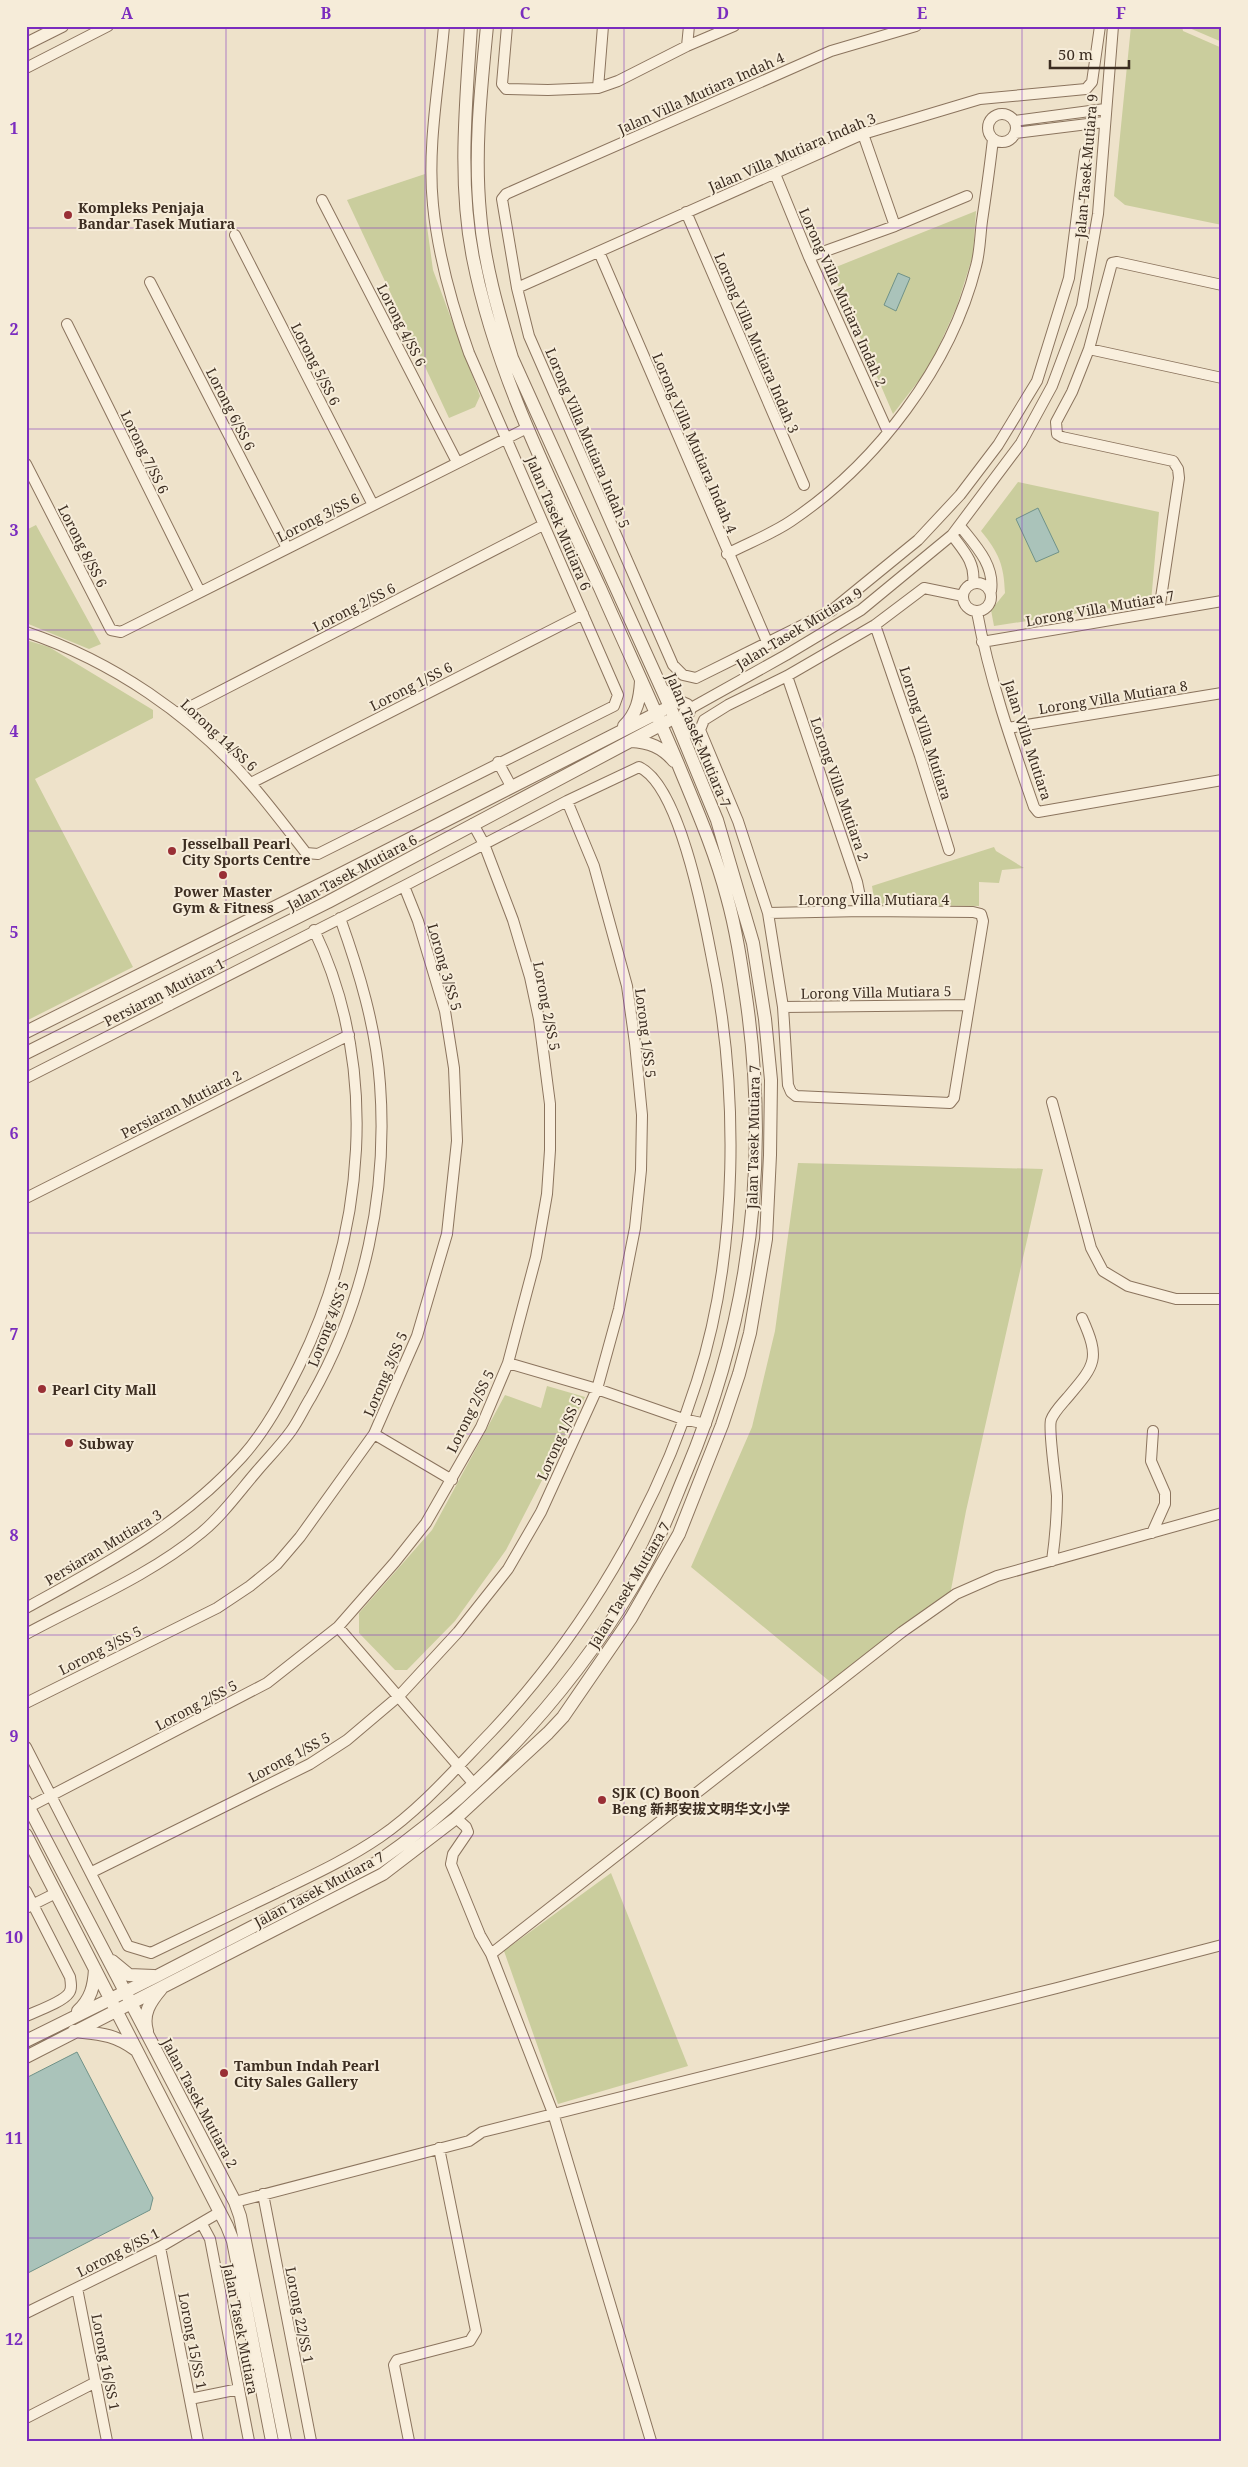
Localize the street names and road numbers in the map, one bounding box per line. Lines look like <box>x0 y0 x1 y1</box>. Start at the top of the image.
street label: Jalan Villa Mutiara Indah 4 <box>614 48 787 139</box>
street label: Jalan Tasek Mutiara 9 <box>1070 93 1102 240</box>
street label: Jalan Villa Mutiara Indah 3 <box>704 108 879 196</box>
street label: Lorong Villa Mutiara Indah 2 <box>795 205 891 389</box>
street label: Lorong Villa Mutiara Indah 3 <box>710 250 804 436</box>
street label: Lorong 4/SS 6 <box>373 280 431 370</box>
street label: Lorong 5/SS 6 <box>287 319 345 409</box>
street label: Lorong Villa Mutiara Indah 5 <box>541 345 635 531</box>
street label: Lorong Villa Mutiara Indah 4 <box>648 350 742 536</box>
street label: Lorong 6/SS 6 <box>202 364 260 454</box>
street label: Lorong 7/SS 6 <box>117 407 173 497</box>
street label: Jalan Tasek Mutiara 6 <box>522 452 596 593</box>
street label: Lorong 3/SS 6 <box>273 488 363 546</box>
street label: Lorong 8/SS 6 <box>54 501 112 591</box>
street label: Lorong 2/SS 6 <box>309 578 399 636</box>
street label: Jalan Tasek Mutiara 9 <box>731 583 866 674</box>
street label: Lorong Villa Mutiara 7 <box>1024 586 1176 630</box>
street label: Lorong 1/SS 6 <box>366 657 456 715</box>
street label: Lorong Villa Mutiara <box>895 664 957 802</box>
street label: Jalan Tasek Mutiara 7 <box>662 669 736 810</box>
street label: Jalan Villa Mutiara <box>999 676 1056 803</box>
street label: Lorong Villa Mutiara 8 <box>1037 676 1189 718</box>
street label: Lorong 14/SS 6 <box>177 695 261 776</box>
street label: Lorong Villa Mutiara 2 <box>806 715 874 863</box>
street label: Jalan Tasek Mutiara 6 <box>283 830 420 915</box>
street label: Lorong Villa Mutiara 4 <box>799 890 950 909</box>
street label: Lorong 3/SS 5 <box>423 921 467 1013</box>
street label: Persiaran Mutiara 1 <box>100 953 228 1031</box>
street label: Lorong 2/SS 5 <box>529 960 565 1052</box>
street label: Lorong Villa Mutiara 5 <box>800 981 952 1003</box>
street label: Lorong 1/SS 5 <box>631 987 661 1079</box>
street label: Jalan Tasek Mutiara 7 <box>742 1064 764 1210</box>
street label: Persiaran Mutiara 2 <box>117 1065 245 1143</box>
street label: Lorong 4/SS 5 <box>303 1278 353 1370</box>
street label: Lorong 3/SS 5 <box>359 1329 411 1419</box>
street label: Lorong 2/SS 5 <box>442 1366 498 1456</box>
street label: Lorong 1/SS 5 <box>532 1393 586 1483</box>
street label: Persiaran Mutiara 3 <box>41 1505 165 1589</box>
street label: Jalan Tasek Mutiara 7 <box>583 1518 674 1653</box>
street label: Lorong 3/SS 5 <box>55 1621 145 1679</box>
street label: Lorong 2/SS 5 <box>152 1675 240 1735</box>
street label: Lorong 1/SS 5 <box>245 1727 333 1787</box>
street label: Jalan Tasek Mutiara 7 <box>250 1847 387 1932</box>
street label: Jalan Tasek Mutiara 2 <box>157 2034 242 2171</box>
street label: Lorong 8/SS 1 <box>73 2223 163 2281</box>
street label: Jalan Tasek Mutiara <box>219 2261 263 2396</box>
street label: Lorong 22/SS 1 <box>281 2265 319 2365</box>
street label: Lorong 15/SS 1 <box>174 2291 212 2391</box>
street label: Lorong 16/SS 1 <box>87 2312 125 2412</box>

